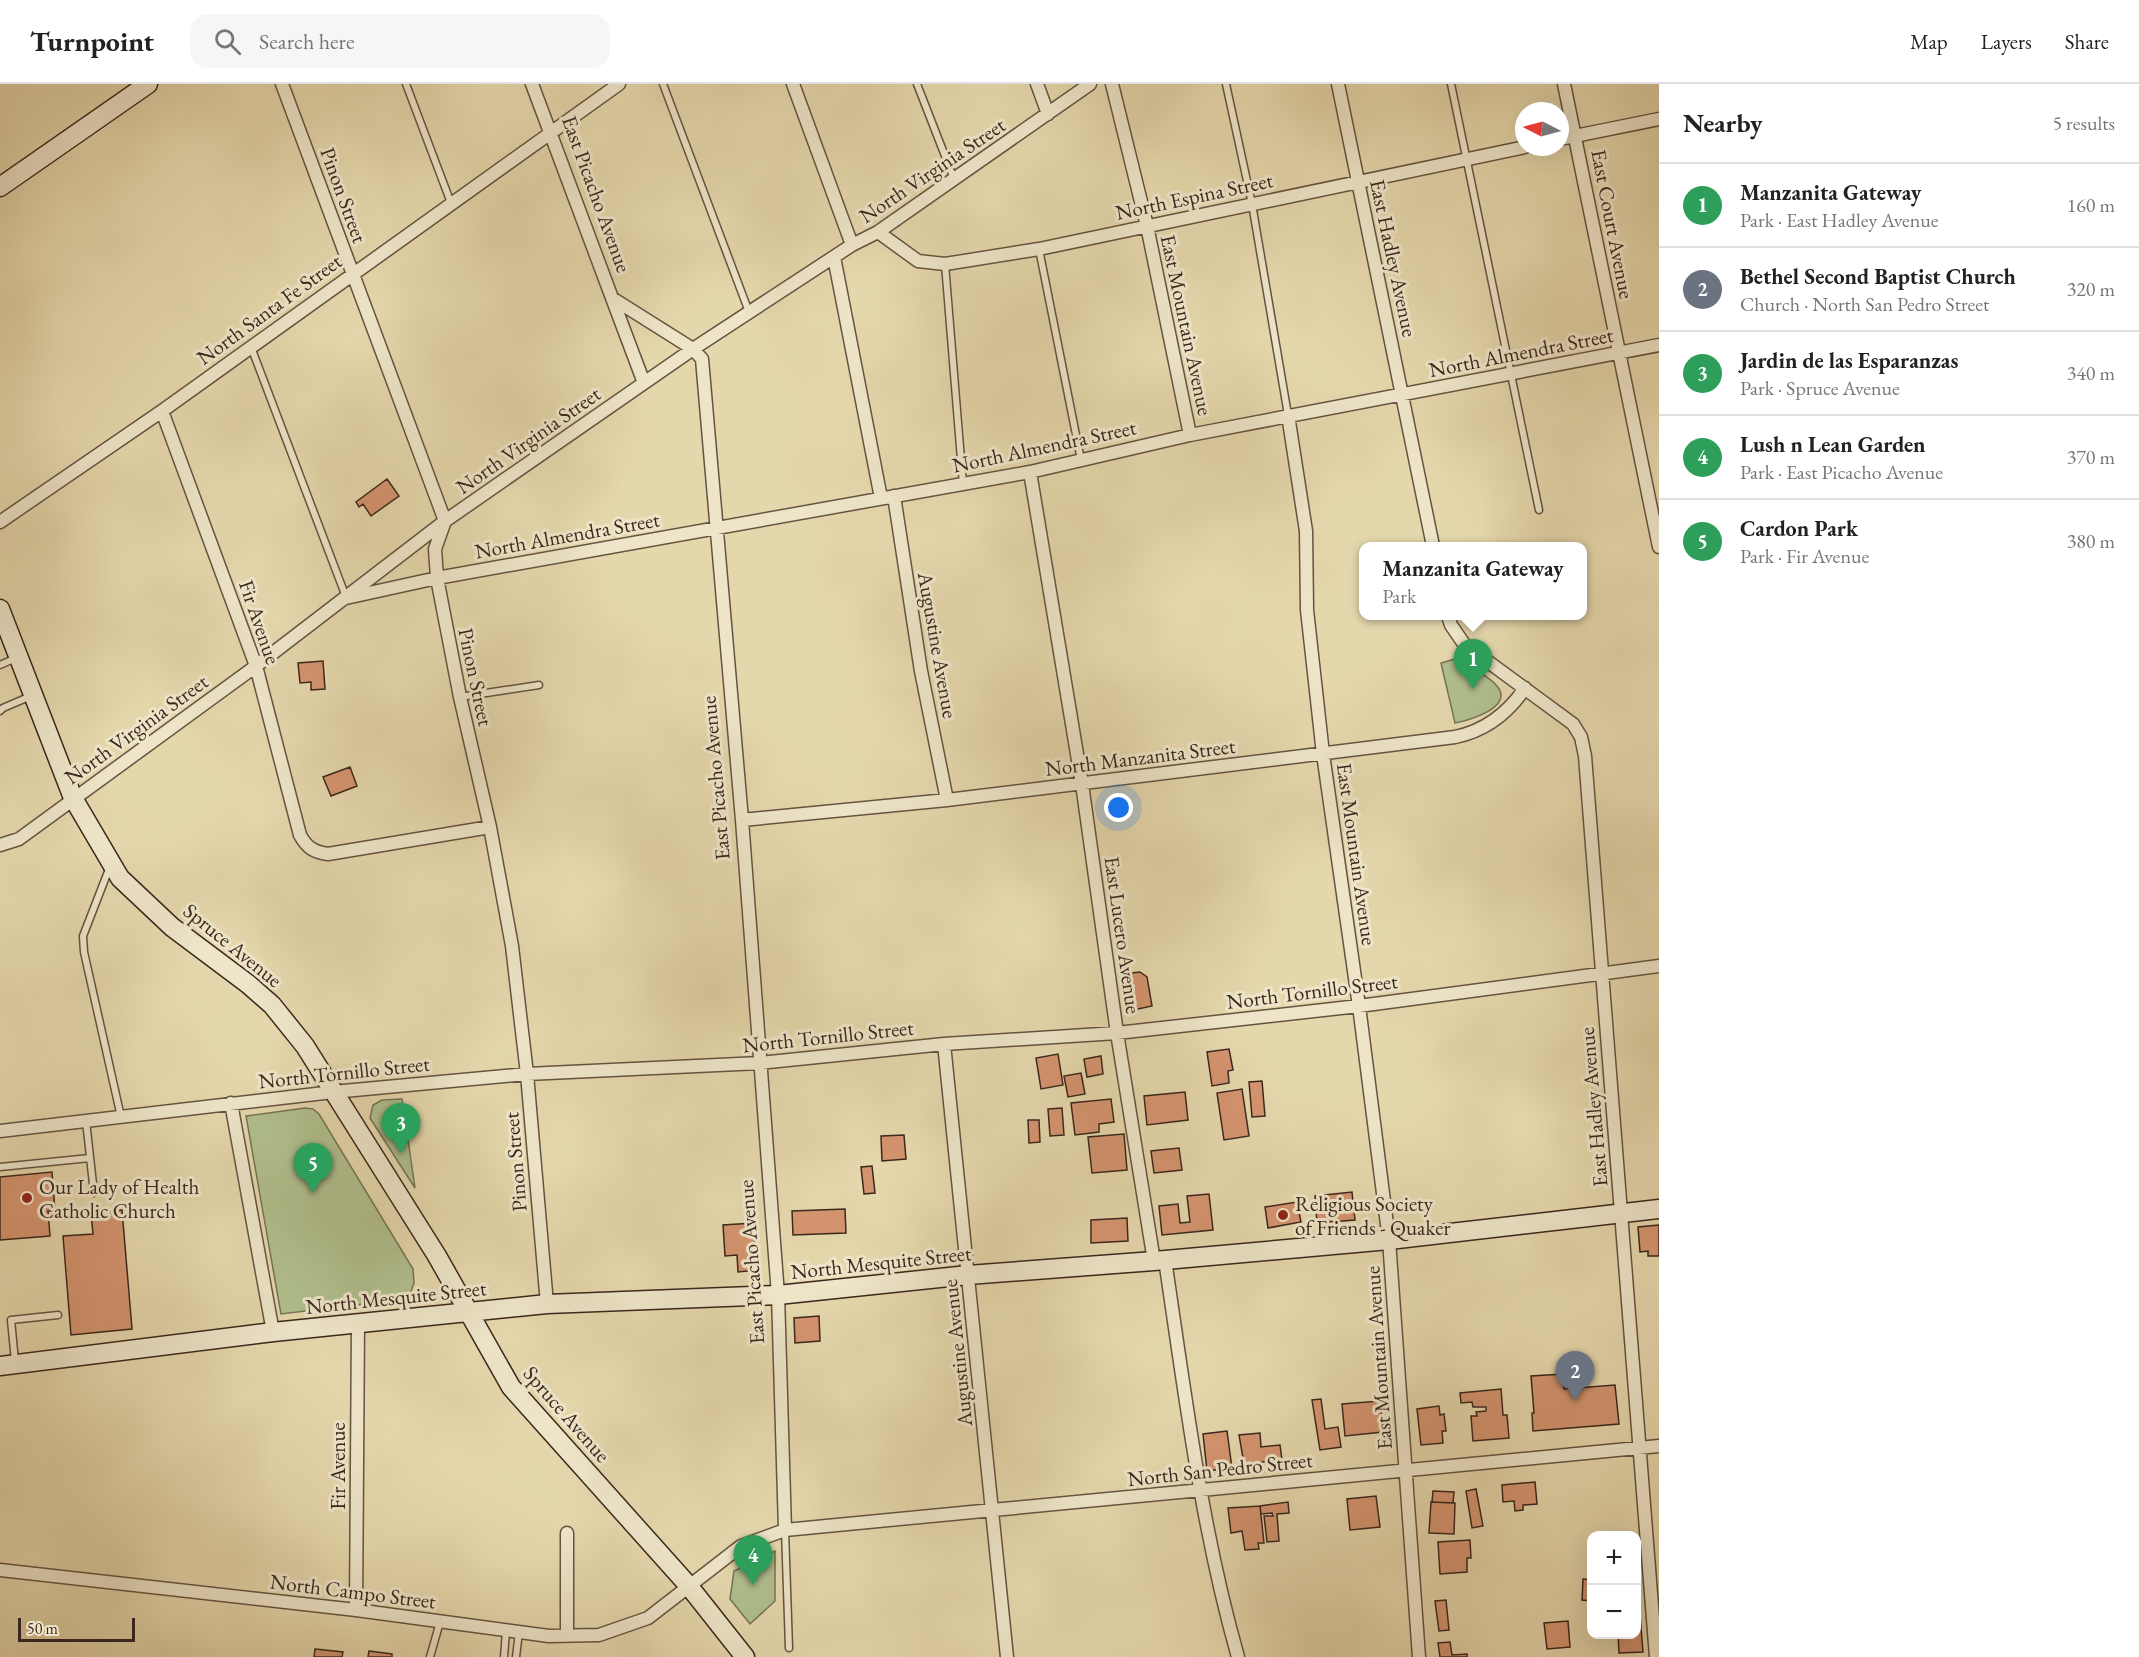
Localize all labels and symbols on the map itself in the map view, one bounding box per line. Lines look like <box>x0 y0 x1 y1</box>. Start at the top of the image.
north arrow <box>1515 102 1569 156</box>
street label: North Virginia Street <box>854 111 1011 229</box>
street label: East Picacho Avenue <box>556 112 638 276</box>
street label: Pinon Street <box>314 144 374 247</box>
street label: East Court Avenue <box>1585 147 1641 301</box>
street label: North Espina Street <box>1113 166 1276 226</box>
street label: East Hadley Avenue <box>1364 177 1424 339</box>
street label: East Mountain Avenue <box>1155 232 1219 418</box>
street label: North Santa Fe Street <box>191 247 347 371</box>
street label: North Almendra Street <box>1427 321 1616 383</box>
street label: North Virginia Street <box>450 380 606 500</box>
street label: North Almendra Street <box>950 413 1139 479</box>
street label: North Almendra Street <box>472 505 662 565</box>
street label: Augustine Avenue <box>912 569 964 720</box>
street label: Fir Avenue <box>233 576 287 668</box>
street label: Pinon Street <box>452 625 500 729</box>
pin: 1 <box>1454 640 1492 689</box>
street label: North Virginia Street <box>59 668 213 790</box>
street label: East Picacho Avenue <box>694 695 736 861</box>
street label: North Manzanita Street <box>1043 732 1237 782</box>
street label: East Mountain Avenue <box>1331 761 1383 947</box>
your location <box>1104 793 1133 822</box>
street label: East Lucero Avenue <box>1099 854 1147 1016</box>
street label: Spruce Avenue <box>178 897 288 993</box>
street label: North Tornillo Street <box>1225 967 1399 1015</box>
street label: North Tornillo Street <box>741 1014 915 1058</box>
street label: East Hadley Avenue <box>1573 1026 1613 1188</box>
street label: North Tornillo Street <box>257 1050 431 1094</box>
pin: 3 <box>382 1104 420 1153</box>
street label: Pinon Street <box>497 1111 533 1213</box>
pin: 5 <box>294 1144 332 1193</box>
place label: Our Lady of Health Catholic Church <box>39 1173 199 1224</box>
street label: East Picacho Avenue <box>732 1179 770 1345</box>
place label: Religious Society of Friends - Quaker <box>1295 1190 1451 1242</box>
marker: Our Lady of Health Catholic Church <box>20 1191 34 1205</box>
marker: Religious Society of Friends - Quaker <box>1276 1208 1290 1222</box>
street label: North Mesquite Street <box>789 1239 973 1285</box>
street label: East Mountain Avenue <box>1358 1265 1398 1451</box>
street label: North Mesquite Street <box>304 1274 488 1320</box>
street label: Augustine Avenue <box>936 1278 978 1429</box>
pin: 2 <box>1556 1352 1594 1401</box>
street label: Spruce Avenue <box>518 1360 616 1468</box>
street label: Fir Avenue <box>324 1422 351 1510</box>
street label: North San Pedro Street <box>1126 1446 1314 1492</box>
pin: 4 <box>734 1536 772 1585</box>
street label: North Campo Street <box>269 1567 438 1615</box>
scale bar <box>18 1615 135 1642</box>

